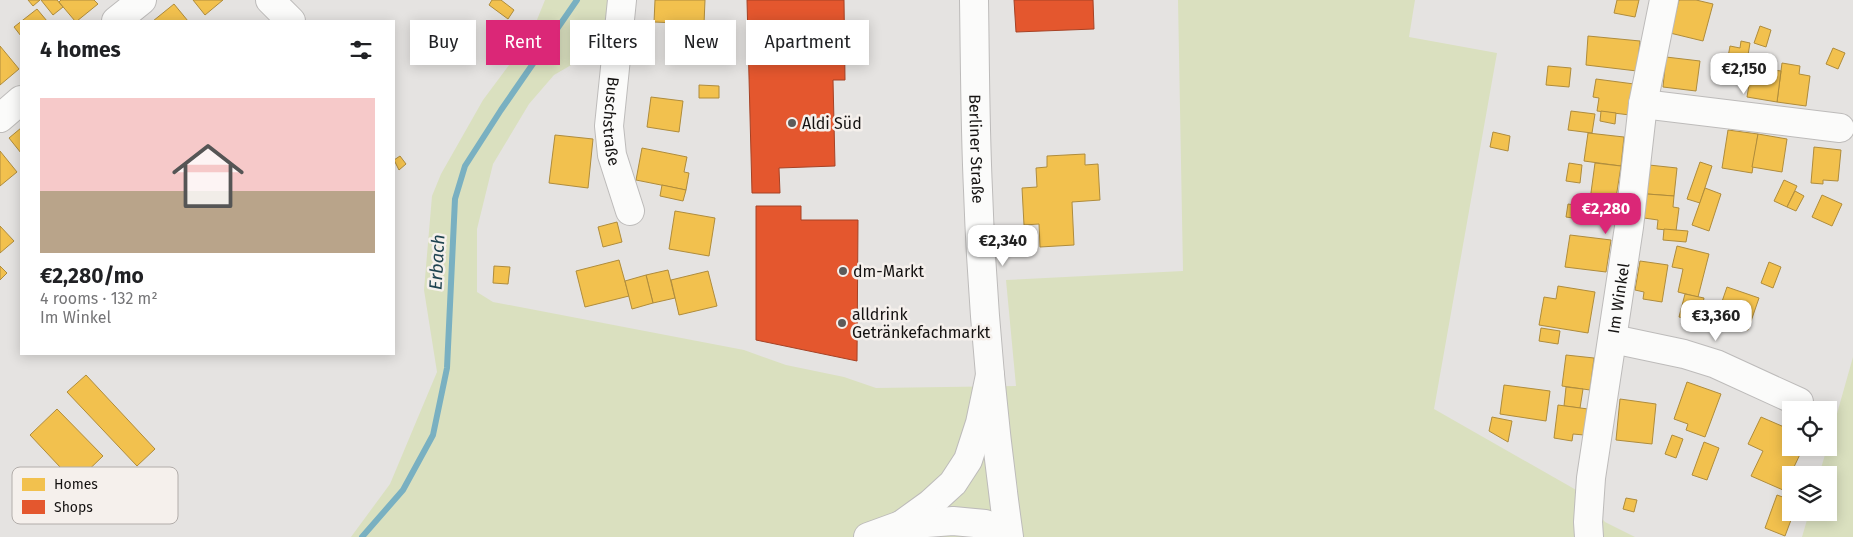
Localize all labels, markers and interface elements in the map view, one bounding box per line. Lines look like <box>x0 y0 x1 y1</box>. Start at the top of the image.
chip: Buy <box>410 20 476 65</box>
chip: Rent <box>486 20 560 65</box>
chip: Filters <box>570 20 655 65</box>
chip: New <box>665 20 736 65</box>
chip: Apartment <box>746 20 869 65</box>
icon: filters <box>347 36 375 64</box>
text: 4 homes <box>40 37 121 63</box>
pin: €2,150 <box>1703 52 1785 95</box>
text: €2,150 <box>1721 59 1767 78</box>
street label: Buschstraße <box>599 76 624 168</box>
street label: Berliner Straße <box>965 94 988 204</box>
place label: Aldi Süd <box>802 114 862 133</box>
marker: Aldi Süd <box>786 117 798 129</box>
icon: home <box>163 131 253 221</box>
pin: €2,280 <box>1565 192 1647 235</box>
text: €2,280 <box>1582 199 1630 218</box>
pin: €2,340 <box>962 224 1044 267</box>
text: €2,340 <box>979 231 1027 250</box>
water label: Erbach <box>425 234 449 290</box>
street label: Im Winkel <box>1604 261 1633 335</box>
place label: dm-Markt <box>853 262 924 281</box>
text: €2,280/mo <box>40 263 144 289</box>
marker: dm-Markt <box>837 265 849 277</box>
text: 4 rooms · 132 m² <box>40 289 158 308</box>
pin: €3,360 <box>1675 300 1757 342</box>
place label: alldrink Getränkefachmarkt <box>852 305 991 342</box>
text: €3,360 <box>1692 306 1740 325</box>
text: Im Winkel <box>40 308 111 327</box>
marker: alldrink Getränkefachmarkt <box>836 317 848 329</box>
map controls <box>1782 401 1837 521</box>
button: locate <box>1782 401 1837 456</box>
button: layers <box>1782 466 1837 521</box>
legend <box>12 467 178 524</box>
text: Homes <box>54 476 98 493</box>
text: Shops <box>54 499 93 516</box>

